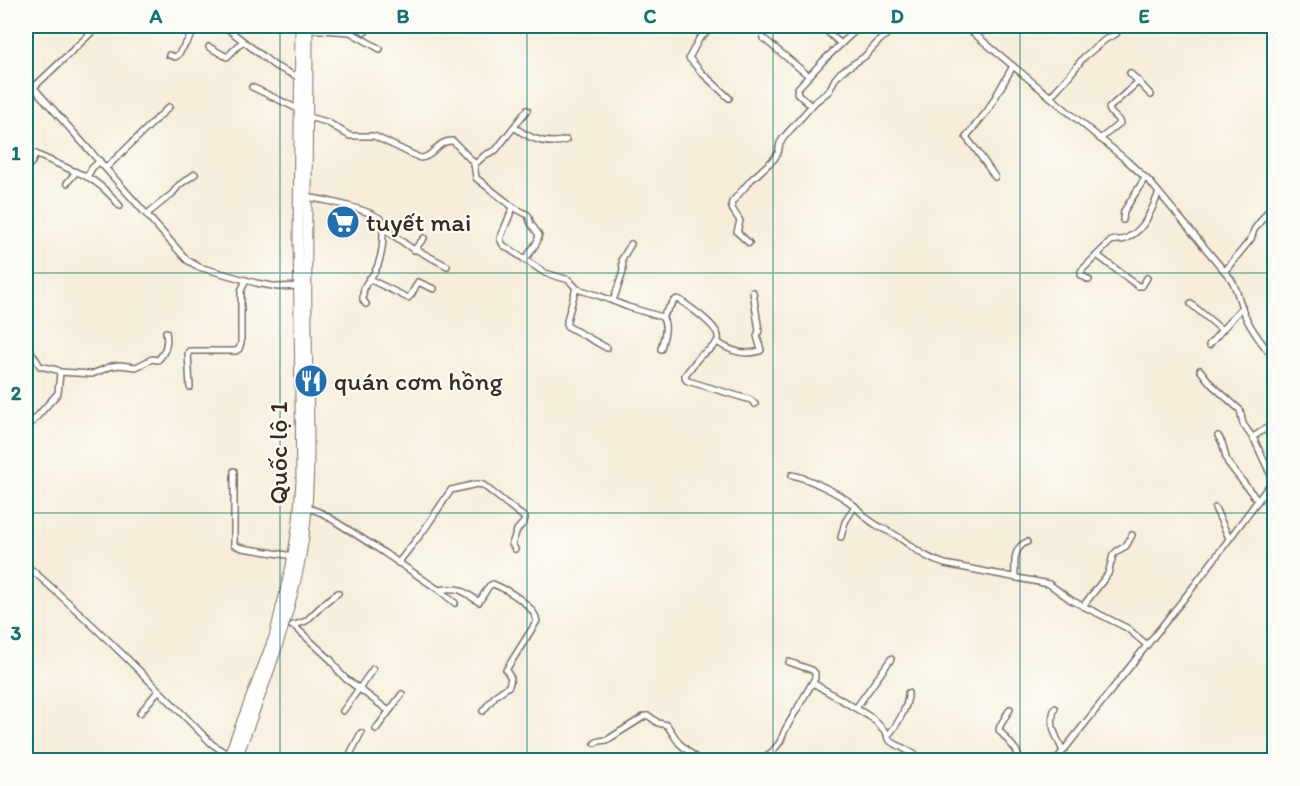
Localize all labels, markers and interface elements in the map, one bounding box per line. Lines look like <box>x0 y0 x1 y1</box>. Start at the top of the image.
text: A <box>149 4 163 28</box>
text: B <box>397 4 410 28</box>
text: C <box>644 4 657 28</box>
text: D <box>890 4 904 28</box>
text: E <box>1138 4 1150 28</box>
text: 1 <box>11 141 21 165</box>
supermarket icon: tuyết mai <box>325 204 361 240</box>
place label: tuyết mai <box>366 206 472 238</box>
restaurant icon: quán cơm hồng <box>293 363 329 399</box>
place label: quán cơm hồng <box>334 365 504 397</box>
text: 2 <box>11 381 22 405</box>
street label: Quốc lộ 1 <box>262 401 294 505</box>
text: 3 <box>11 621 22 645</box>

